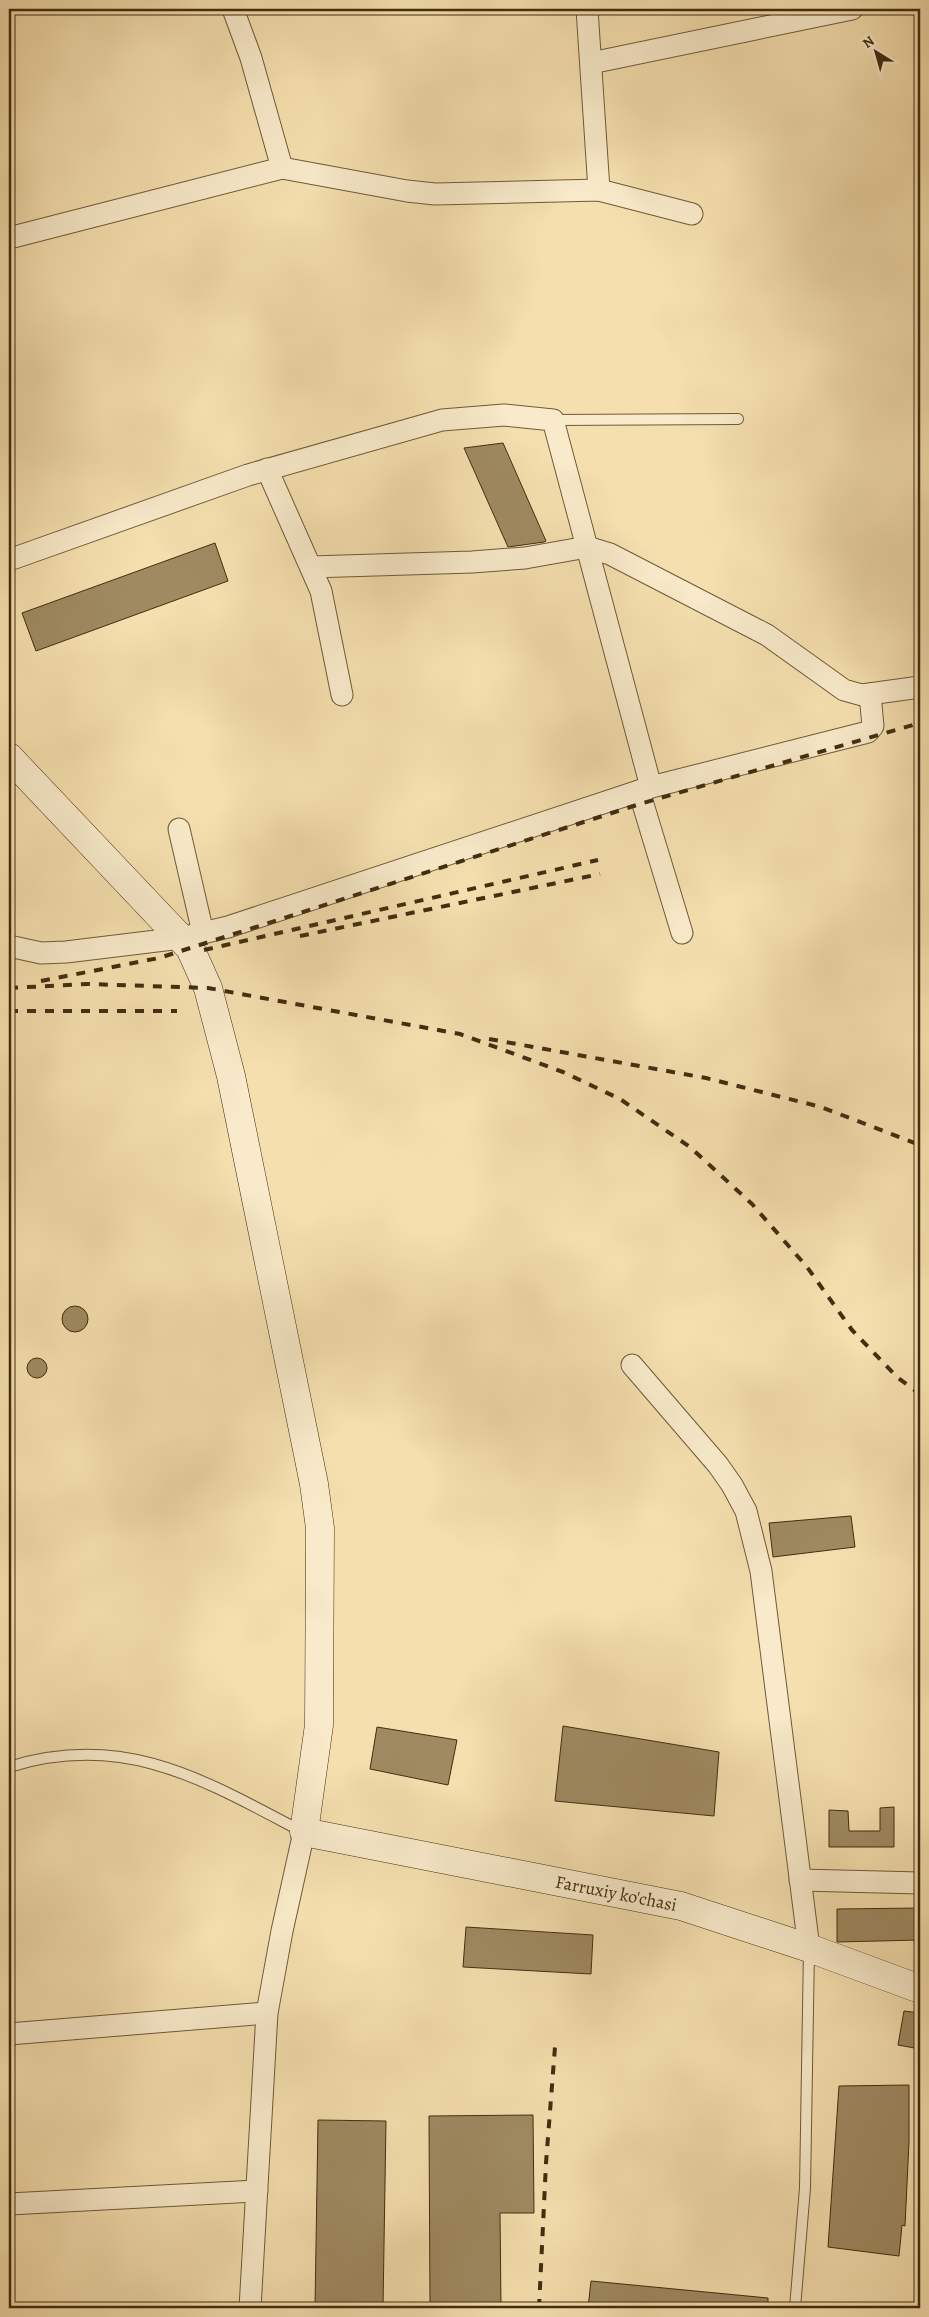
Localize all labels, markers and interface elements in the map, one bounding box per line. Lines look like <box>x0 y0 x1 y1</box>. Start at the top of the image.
north arrow <box>852 28 902 78</box>
text: N <box>859 31 878 53</box>
street label: Farruxiy ko'chasi <box>553 1870 679 1917</box>

